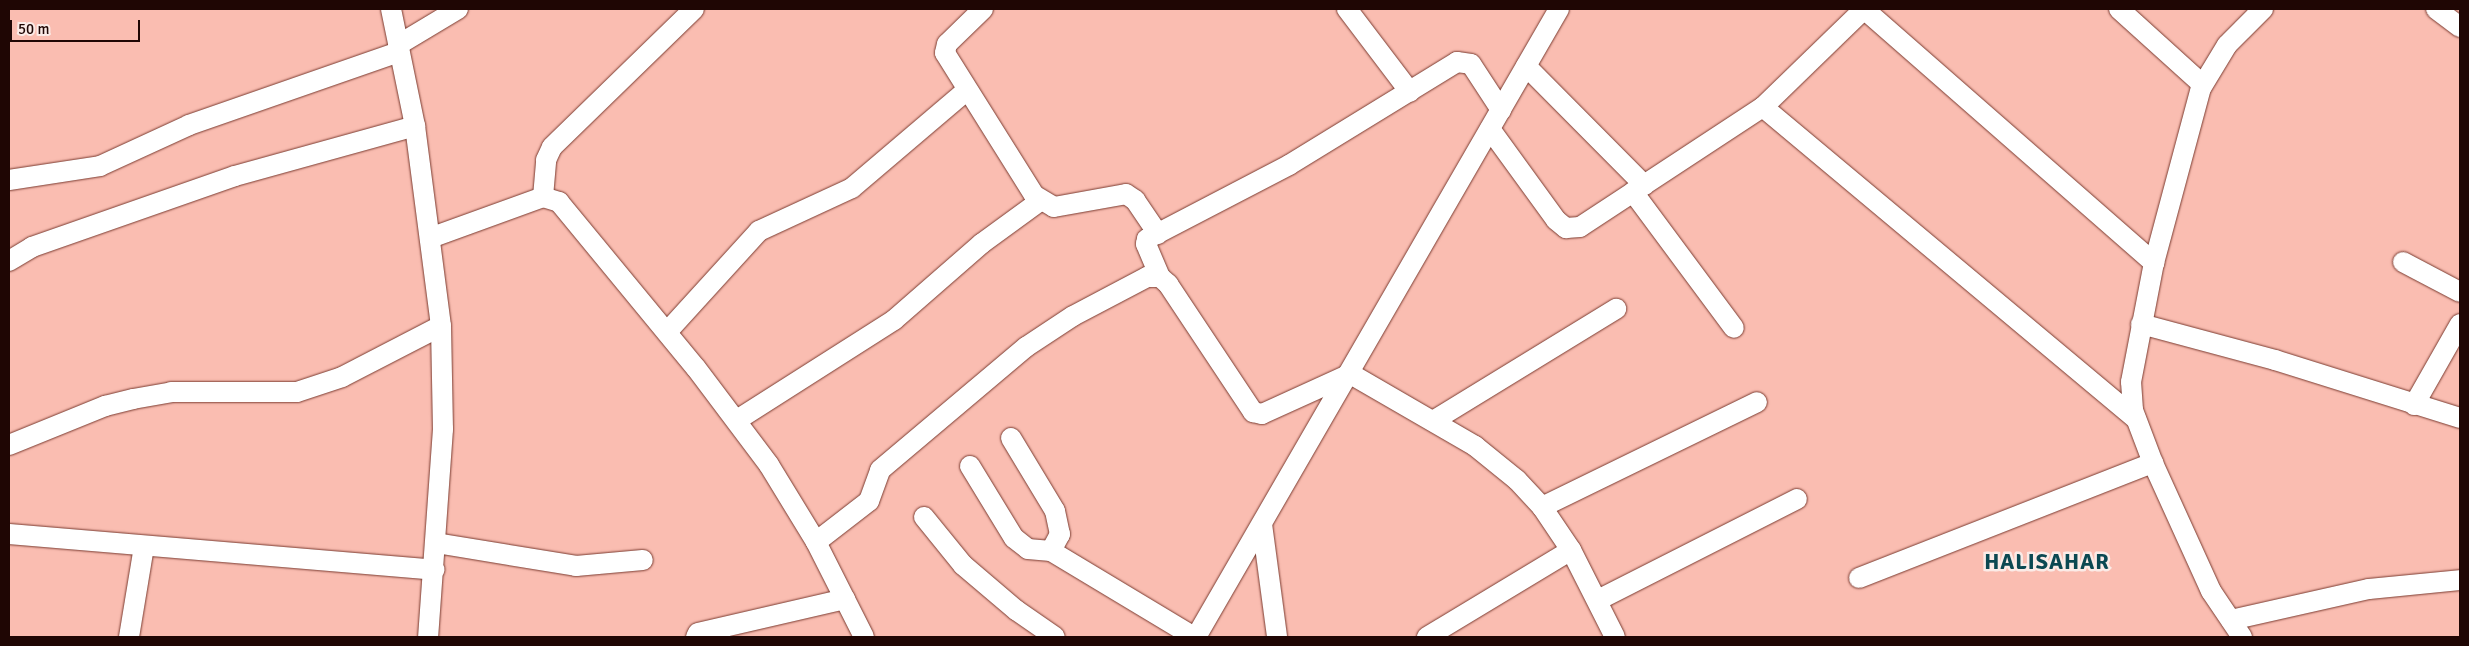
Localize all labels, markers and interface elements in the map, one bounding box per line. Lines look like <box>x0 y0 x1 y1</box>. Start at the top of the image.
scale bar <box>12 10 142 42</box>
text: 50 m <box>18 20 49 38</box>
district label: HALISAHAR <box>1983 549 2111 575</box>

